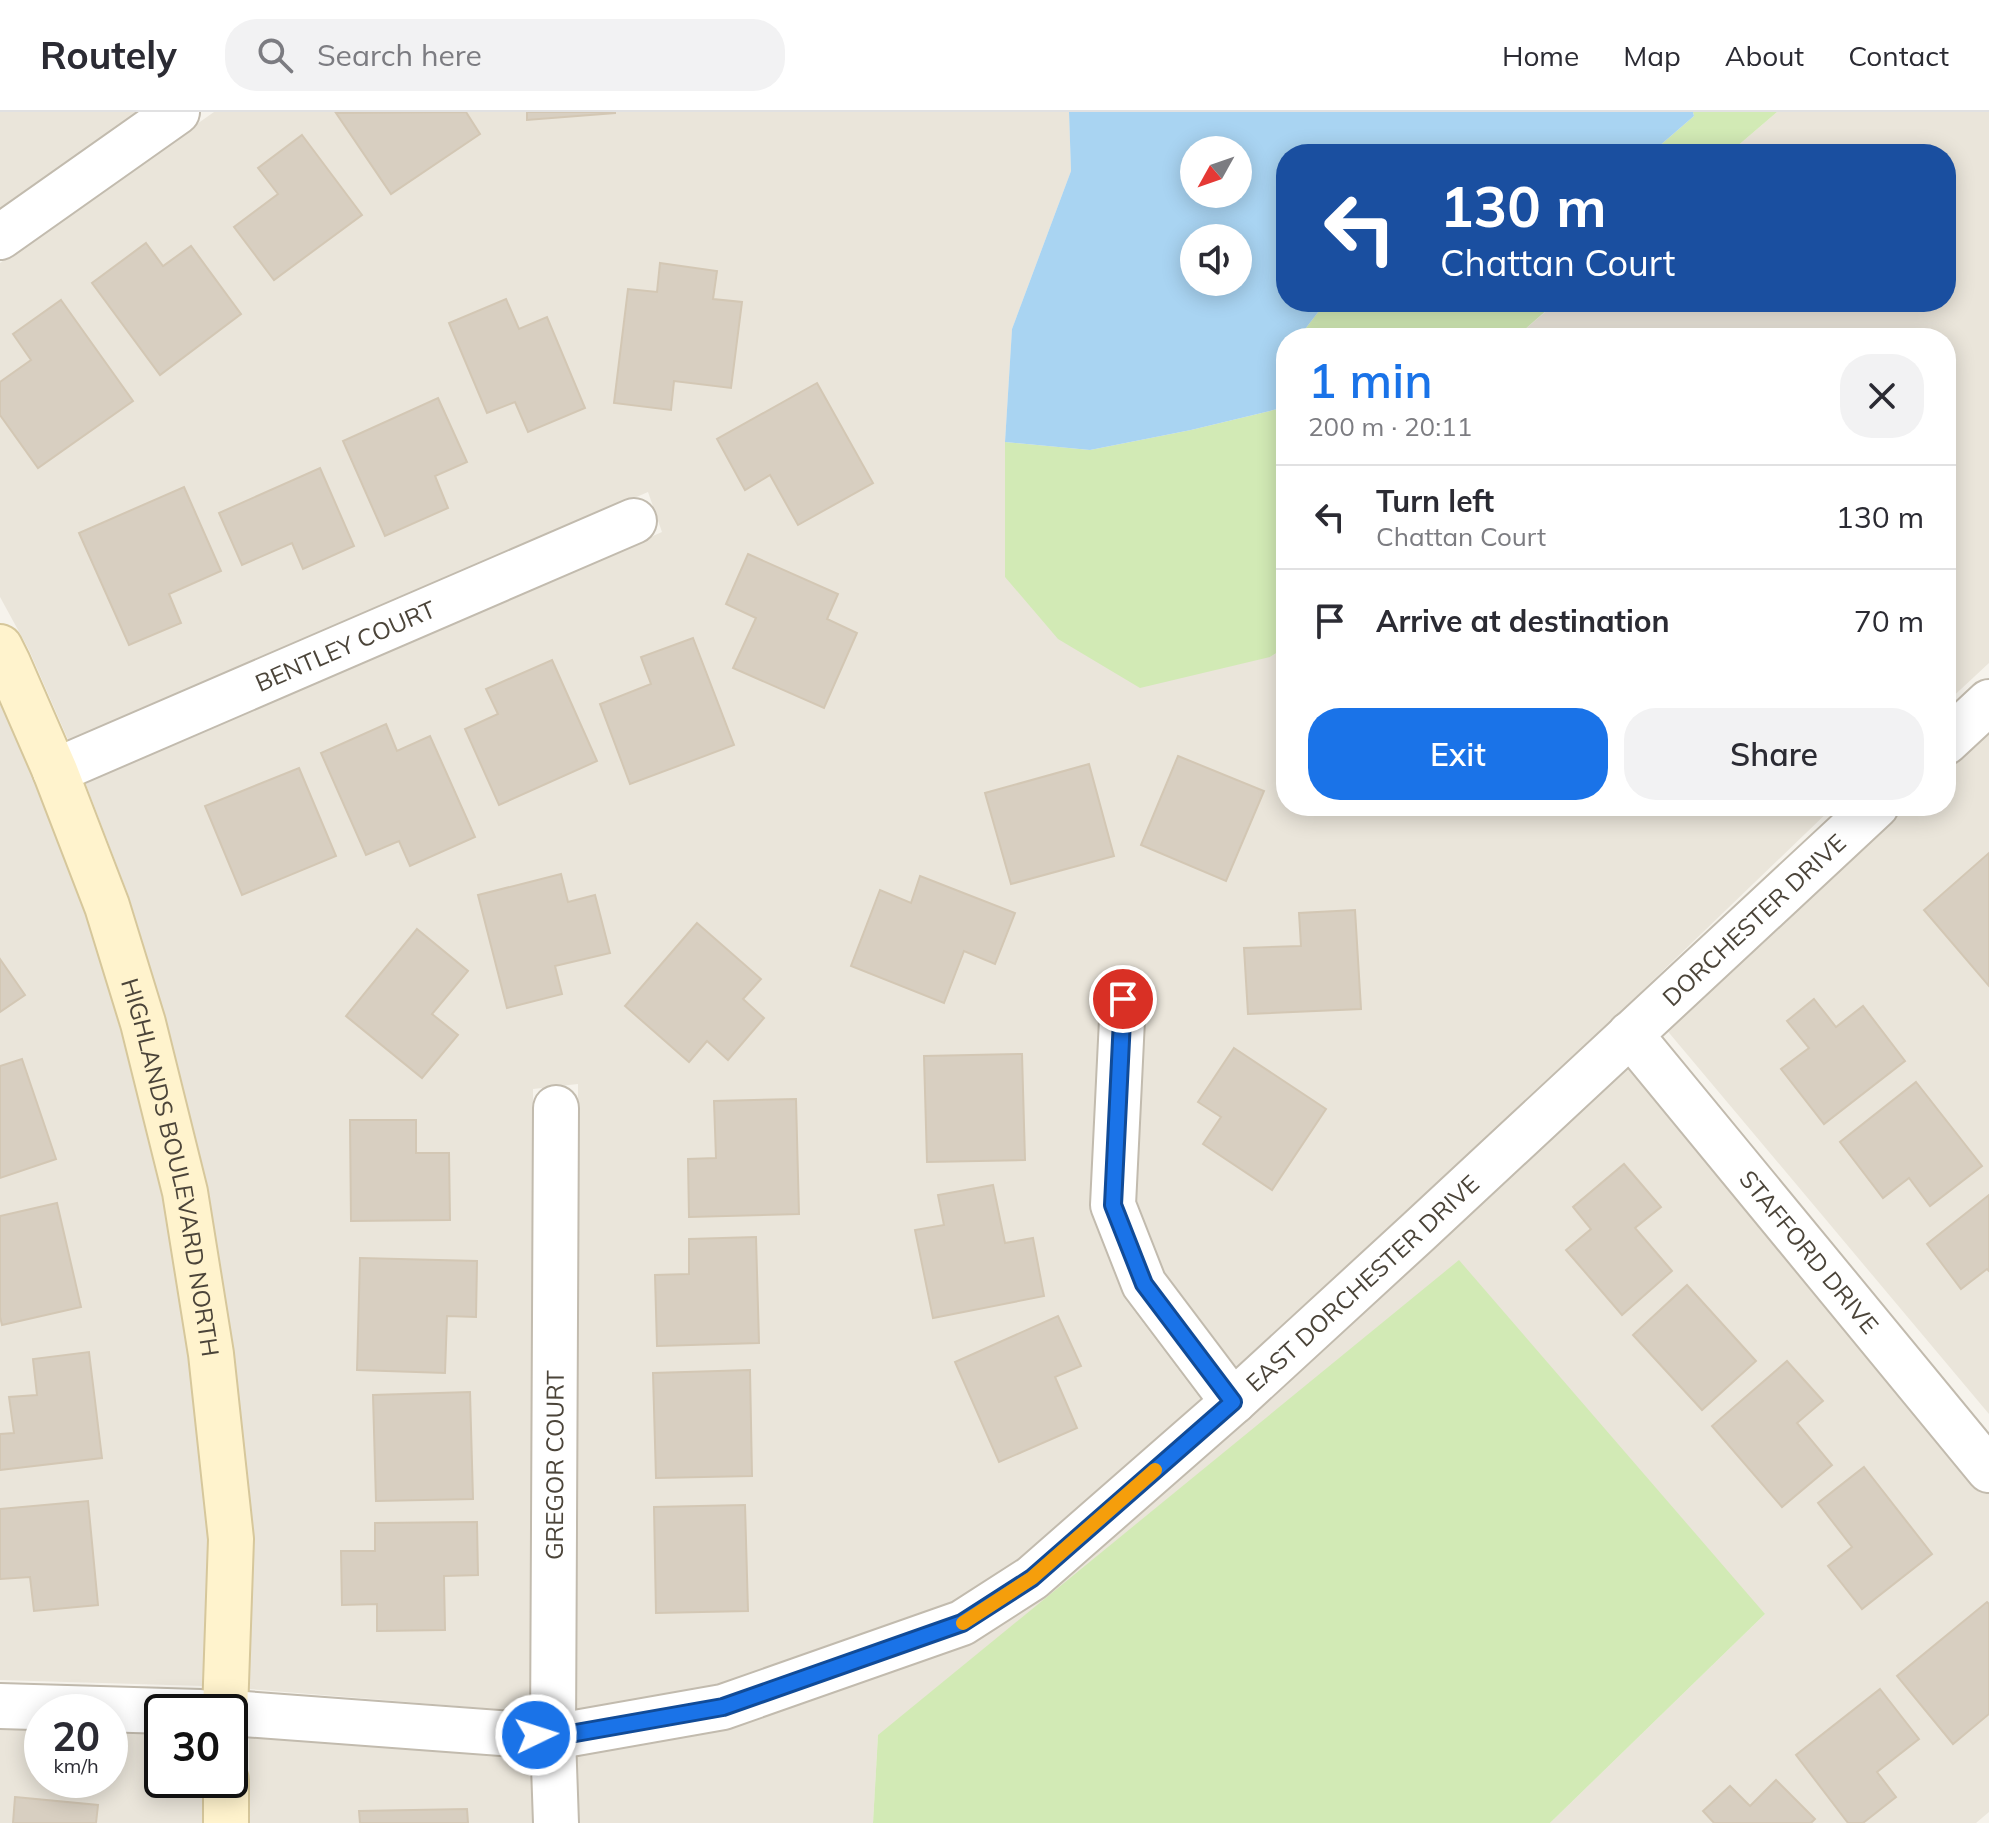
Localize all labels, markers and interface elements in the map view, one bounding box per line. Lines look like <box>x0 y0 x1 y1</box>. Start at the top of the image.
search box <box>225 19 785 91</box>
text: Routely <box>40 31 177 79</box>
icon: search <box>253 33 297 77</box>
text: Search here <box>317 36 482 74</box>
text: Home <box>1502 38 1579 73</box>
text: Map <box>1623 38 1681 73</box>
text: About <box>1725 38 1804 73</box>
text: Contact <box>1848 38 1949 73</box>
north arrow <box>1180 136 1252 208</box>
map controls <box>1180 136 1252 296</box>
text: 130 m <box>1440 171 1607 241</box>
icon: left <box>1308 176 1412 280</box>
button: sound <box>1180 224 1252 296</box>
text: Chattan Court <box>1440 240 1675 285</box>
text: 1 min <box>1308 350 1433 410</box>
button: close <box>1840 354 1924 438</box>
text: 200 m · 20:11 <box>1308 410 1472 443</box>
text: Turn left <box>1376 482 1494 520</box>
icon: left <box>1308 495 1352 539</box>
text: 130 m <box>1836 498 1924 536</box>
text: Chattan Court <box>1376 520 1546 553</box>
street label: BENTLEY COURT <box>250 593 440 698</box>
icon: arrive <box>1308 599 1352 643</box>
text: Arrive at destination <box>1376 602 1670 640</box>
text: 70 m <box>1854 602 1924 640</box>
button: Exit <box>1308 708 1608 800</box>
button: Share <box>1624 708 1924 800</box>
street label: DORCHESTER DRIVE <box>1656 827 1852 1012</box>
pin <box>1089 965 1157 1033</box>
street label: HIGHLANDS BOULEVARD NORTH <box>115 975 226 1359</box>
icon: arrive <box>1101 977 1145 1021</box>
street label: STAFFORD DRIVE <box>1733 1164 1885 1339</box>
street label: EAST DORCHESTER DRIVE <box>1240 1168 1485 1398</box>
street label: GREGOR COURT <box>539 1370 570 1560</box>
position arrow <box>494 1693 578 1777</box>
speed limit sign: 30 <box>144 1694 248 1798</box>
text: 20 <box>52 1711 100 1761</box>
text: km/h <box>53 1753 99 1778</box>

